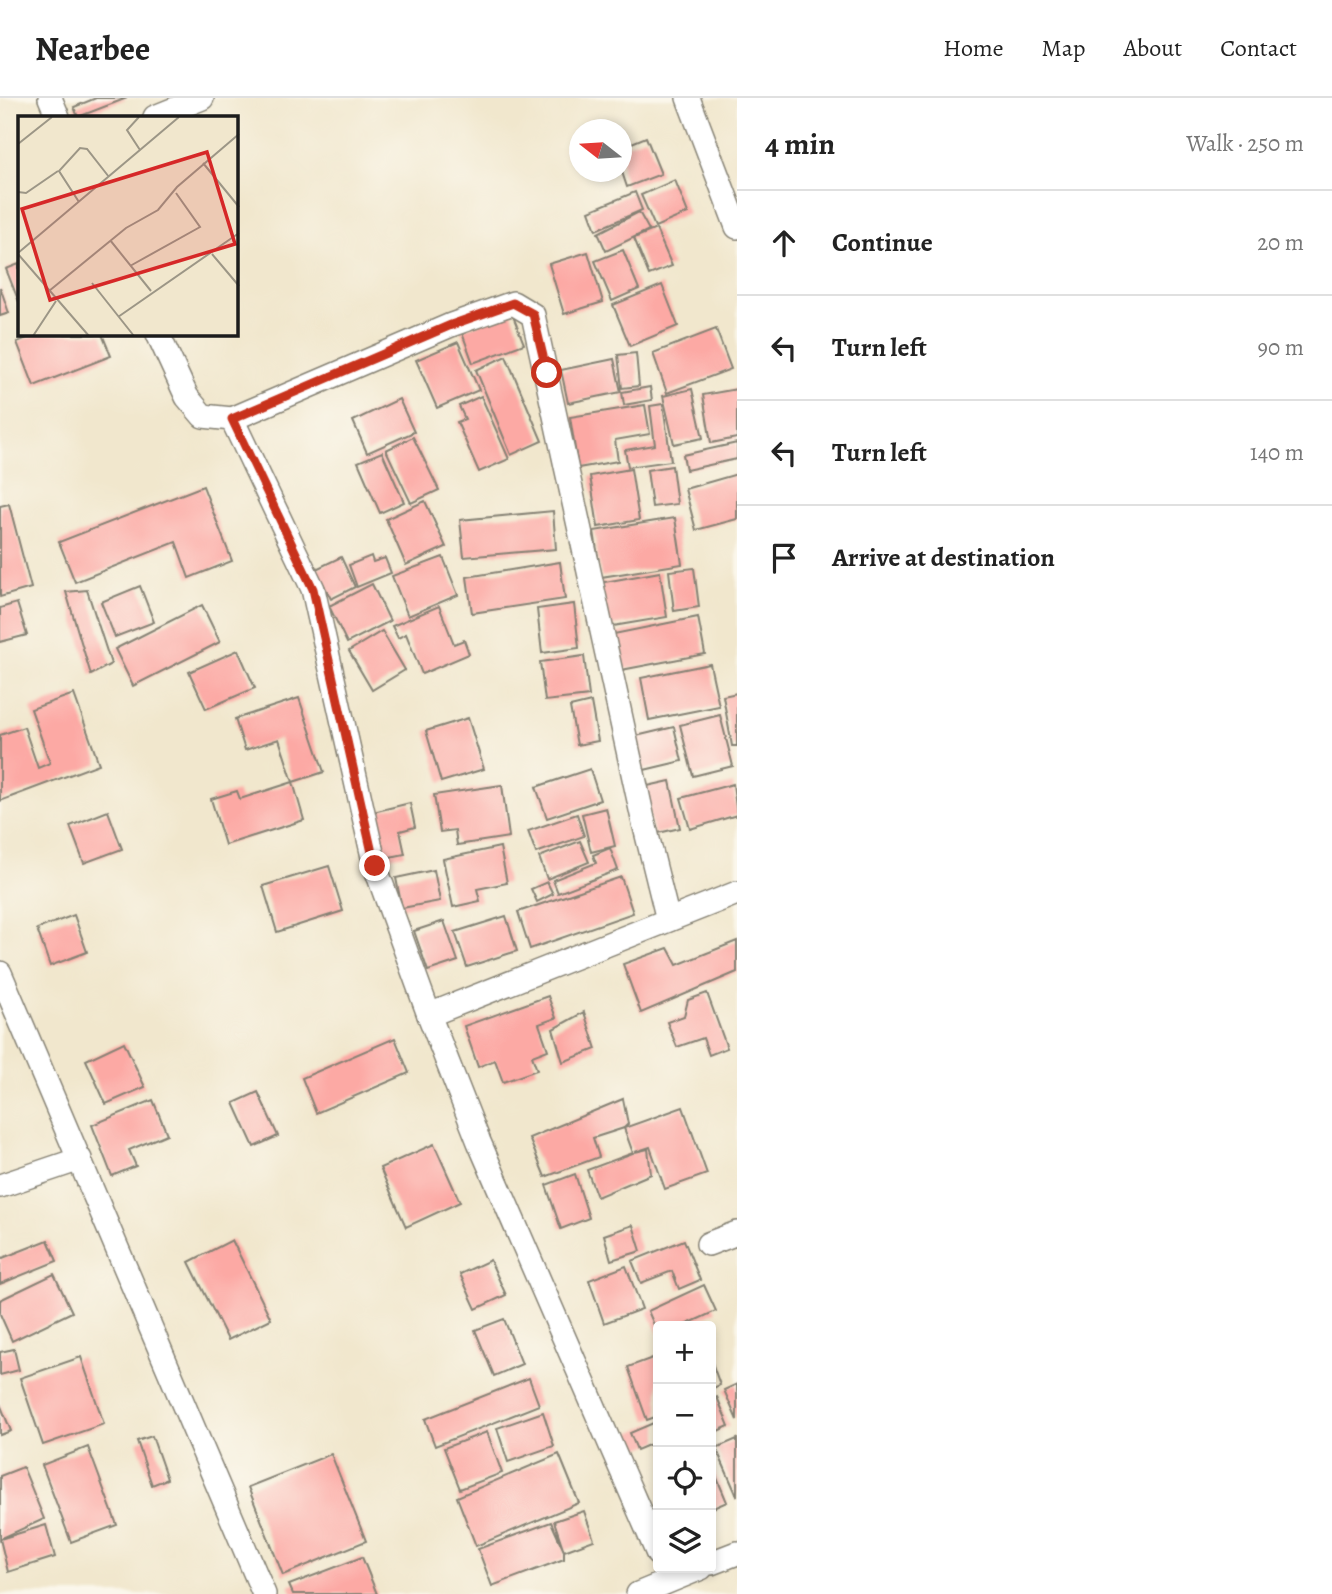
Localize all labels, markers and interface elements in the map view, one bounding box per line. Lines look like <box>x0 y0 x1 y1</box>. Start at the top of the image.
text: Nearbee <box>35 26 150 71</box>
text: Home <box>943 32 1004 64</box>
text: Map <box>1042 32 1086 64</box>
text: About <box>1124 32 1182 64</box>
text: Contact <box>1220 32 1297 64</box>
inset map <box>18 116 238 336</box>
north arrow <box>569 119 632 182</box>
text: 4 min <box>765 124 835 164</box>
text: Walk · 250 m <box>1186 128 1304 159</box>
icon: ahead <box>765 224 803 262</box>
text: Continue <box>832 225 933 260</box>
text: 20 m <box>1257 227 1304 258</box>
icon: left <box>765 329 803 367</box>
text: Turn left <box>832 330 927 365</box>
text: 90 m <box>1258 332 1304 363</box>
route start <box>531 357 562 388</box>
icon: left <box>765 434 803 472</box>
text: Turn left <box>832 435 927 470</box>
text: 140 m <box>1250 437 1304 468</box>
icon: arrive <box>765 539 803 577</box>
text: Arrive at destination <box>832 540 1055 575</box>
route end <box>359 850 390 881</box>
map controls <box>653 1321 716 1573</box>
button: + <box>653 1321 716 1384</box>
button: − <box>653 1384 716 1447</box>
button: locate <box>653 1447 716 1510</box>
button: layers <box>653 1510 716 1573</box>

